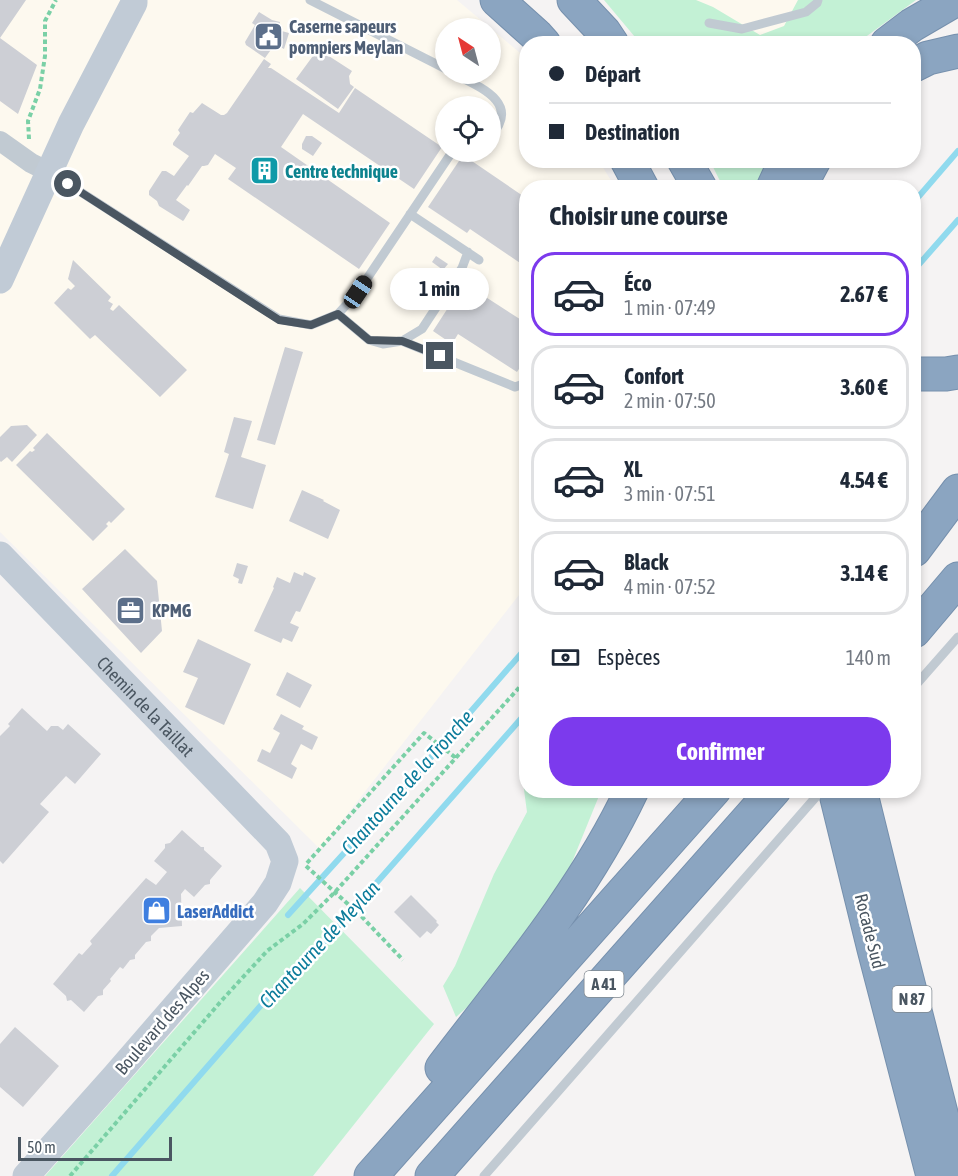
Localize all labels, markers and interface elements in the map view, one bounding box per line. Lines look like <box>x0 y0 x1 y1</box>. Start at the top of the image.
place label: Caserne sapeurs pompiers Meylan <box>289 16 404 58</box>
north arrow <box>435 18 501 84</box>
map controls <box>435 18 501 162</box>
public building icon: Caserne sapeurs pompiers Meylan <box>252 20 284 52</box>
text: Départ <box>585 61 641 87</box>
button: locate <box>435 96 501 162</box>
text: Destination <box>585 119 680 145</box>
building icon: Centre technique <box>248 155 280 187</box>
place label: Centre technique <box>285 161 398 182</box>
route start <box>54 170 81 197</box>
text: Choisir une course <box>549 200 728 231</box>
icon: car <box>552 267 606 321</box>
callout: 1 min <box>390 269 490 311</box>
text: Éco <box>624 270 652 296</box>
car <box>340 272 376 312</box>
text: 1 min <box>419 277 460 300</box>
text: 2.67 € <box>840 281 888 307</box>
text: 1 min · 07:49 <box>624 296 716 319</box>
route end <box>426 342 453 369</box>
icon: car <box>552 360 606 414</box>
text: Confort <box>624 363 684 389</box>
text: 3.60 € <box>840 374 888 400</box>
text: 2 min · 07:50 <box>624 389 716 412</box>
icon: car <box>552 453 606 507</box>
text: XL <box>624 456 642 482</box>
text: 4.54 € <box>840 467 888 493</box>
text: 3 min · 07:51 <box>624 482 716 505</box>
icon: car <box>552 546 606 600</box>
text: Black <box>624 549 668 575</box>
text: 3.14 € <box>840 560 888 586</box>
text: 4 min · 07:52 <box>624 575 716 598</box>
office icon: KPMG <box>115 594 147 626</box>
place label: KPMG <box>152 600 192 621</box>
icon: cash <box>549 641 582 674</box>
text: Espèces <box>597 644 660 670</box>
text: 140 m <box>846 646 891 669</box>
street label: Chemin de la Taillat <box>93 652 199 760</box>
water label: Chantourne de la Tronche <box>336 705 478 859</box>
button: Confirmer <box>549 717 891 786</box>
water label: Chantourne de Meylan <box>254 875 384 1012</box>
street label: Rocade Sud <box>851 891 889 971</box>
shop icon: LaserAddict <box>140 895 172 927</box>
place label: LaserAddict <box>177 901 255 922</box>
street label: Boulevard des Alpes <box>111 965 213 1079</box>
road number: A 41 <box>584 971 624 997</box>
road number: N 87 <box>892 986 932 1012</box>
scale bar <box>18 1134 172 1162</box>
text: 50 m <box>27 1138 56 1156</box>

